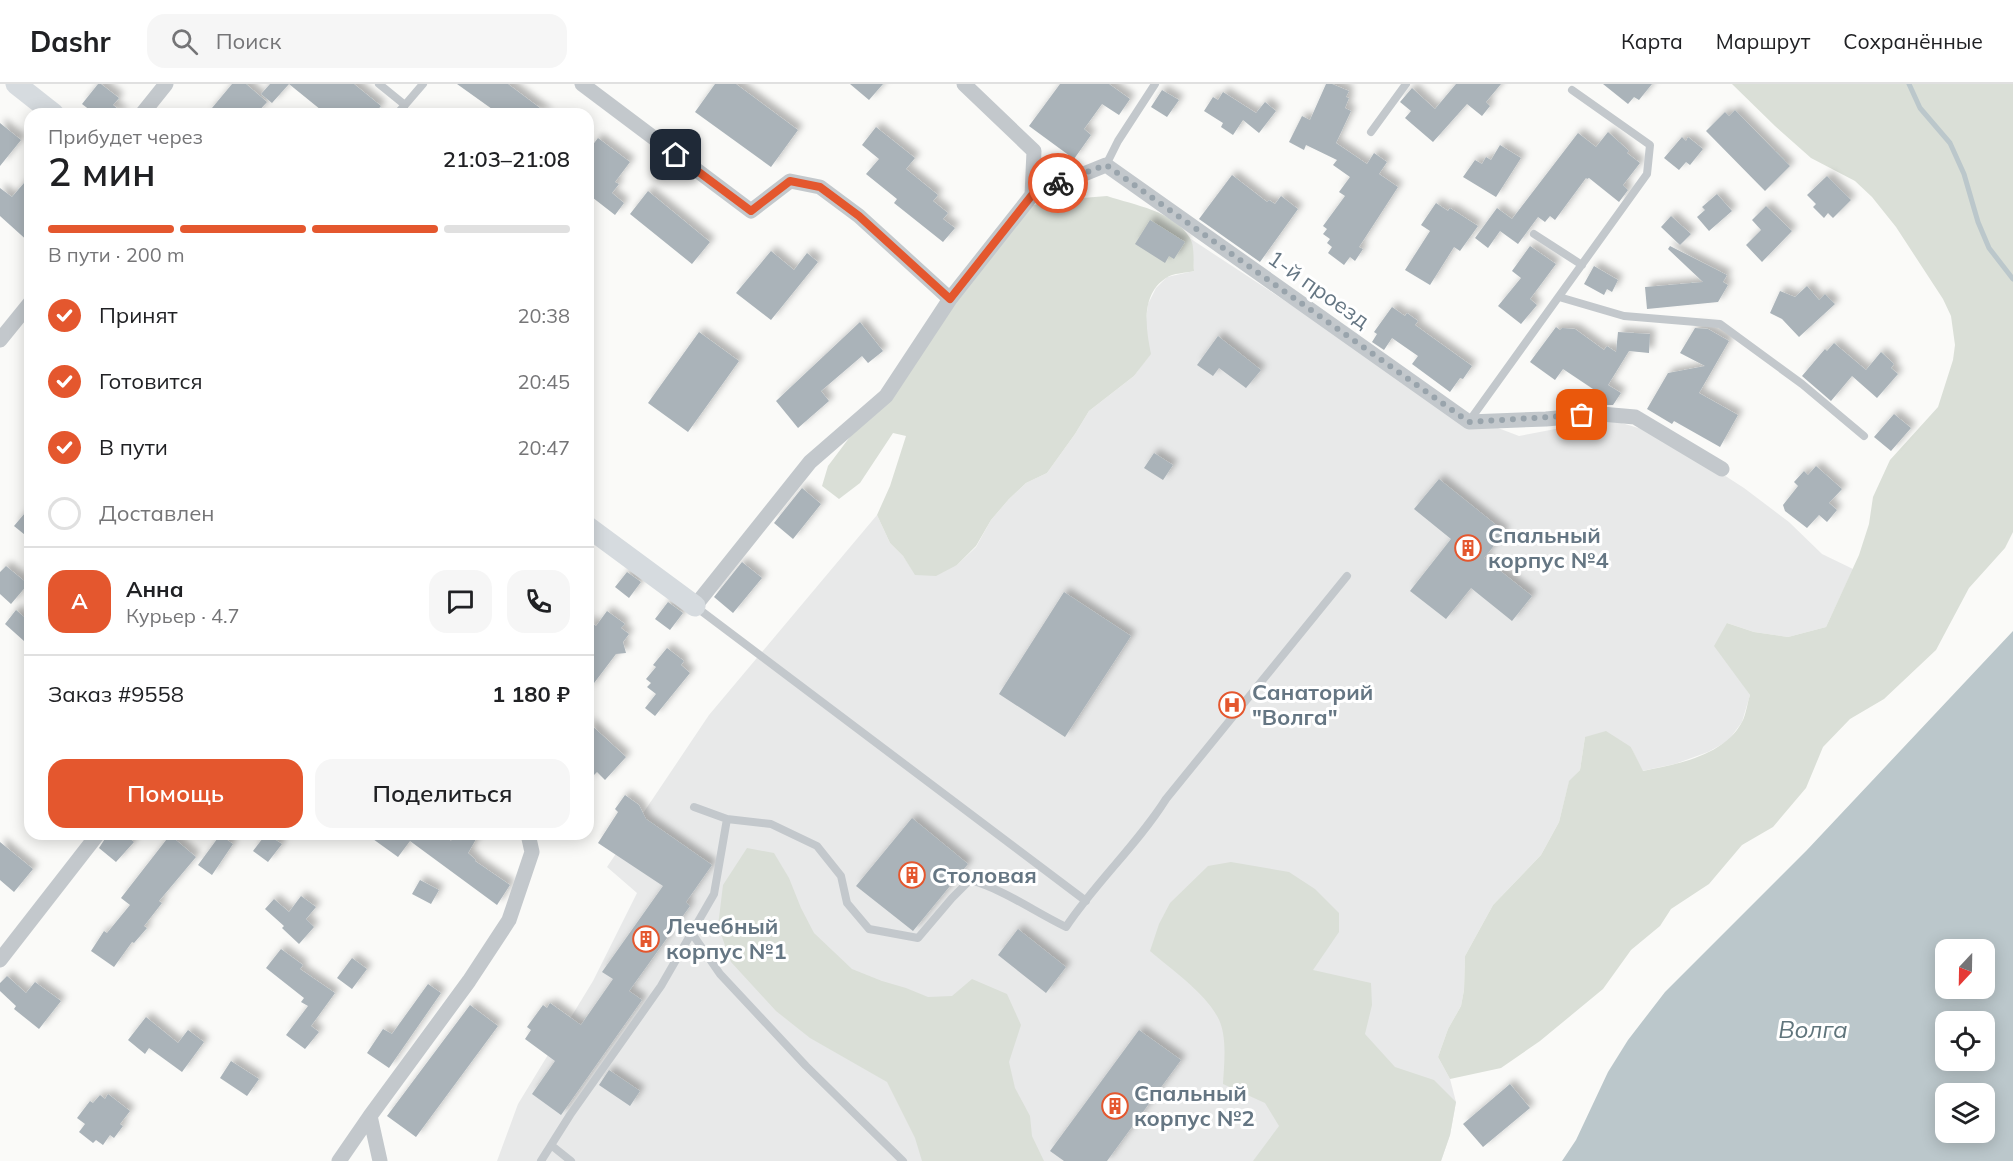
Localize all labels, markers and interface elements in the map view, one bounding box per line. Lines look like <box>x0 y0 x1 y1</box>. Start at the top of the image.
search box <box>147 14 567 68</box>
text: Dashr <box>30 24 111 59</box>
icon: search <box>168 25 201 58</box>
text: Поиск <box>216 27 281 55</box>
text: Карта <box>1621 28 1683 54</box>
text: Маршрут <box>1716 28 1810 54</box>
text: Сохранённые <box>1843 28 1983 54</box>
text: Прибудет через <box>48 124 203 149</box>
pin <box>650 129 701 180</box>
icon: home <box>659 138 692 171</box>
text: 21:03–21:08 <box>443 145 570 173</box>
text: 2 мин <box>48 147 156 196</box>
courier <box>1028 153 1088 213</box>
icon: bike <box>1042 167 1075 200</box>
text: В пути · 200 m <box>48 242 184 267</box>
street label: 1-й проезд <box>1263 244 1375 334</box>
icon: check <box>48 299 81 332</box>
text: Принят <box>99 301 178 329</box>
text: 20:38 <box>517 303 570 328</box>
icon: check <box>48 365 81 398</box>
text: Готовится <box>99 367 203 395</box>
text: 20:45 <box>517 369 570 394</box>
pin <box>1556 389 1607 440</box>
icon: bag <box>1565 398 1598 431</box>
icon: check <box>48 431 81 464</box>
text: В пути <box>99 433 168 461</box>
text: 20:47 <box>517 435 570 460</box>
text: Доставлен <box>99 499 215 527</box>
place label: Спальный корпус №4 <box>1488 521 1609 574</box>
building icon: Спальный корпус №4 <box>1453 533 1483 563</box>
button: chat <box>429 570 492 633</box>
button: phone <box>507 570 570 633</box>
text: Анна <box>126 575 184 603</box>
text: А <box>71 587 88 615</box>
text: Курьер · 4.7 <box>126 603 240 628</box>
place label: Санаторий "Волга" <box>1252 678 1373 731</box>
text: Заказ #9558 <box>48 680 184 708</box>
text: 1 180 ₽ <box>492 680 570 708</box>
hospital icon: Санаторий "Волга" <box>1217 690 1247 720</box>
button: Помощь <box>48 759 303 828</box>
button: Поделиться <box>315 759 570 828</box>
building icon: Столовая <box>897 860 927 890</box>
place label: Столовая <box>932 861 1037 889</box>
place label: Лечебный корпус №1 <box>666 912 787 965</box>
building icon: Лечебный корпус №1 <box>631 924 661 954</box>
north arrow <box>1935 939 1995 999</box>
map controls <box>1935 939 1995 1143</box>
button: locate <box>1935 1011 1995 1071</box>
water label: Волга <box>1778 1014 1848 1044</box>
place label: Спальный корпус №2 <box>1134 1079 1255 1132</box>
button: layers <box>1935 1083 1995 1143</box>
building icon: Спальный корпус №2 <box>1100 1091 1130 1121</box>

